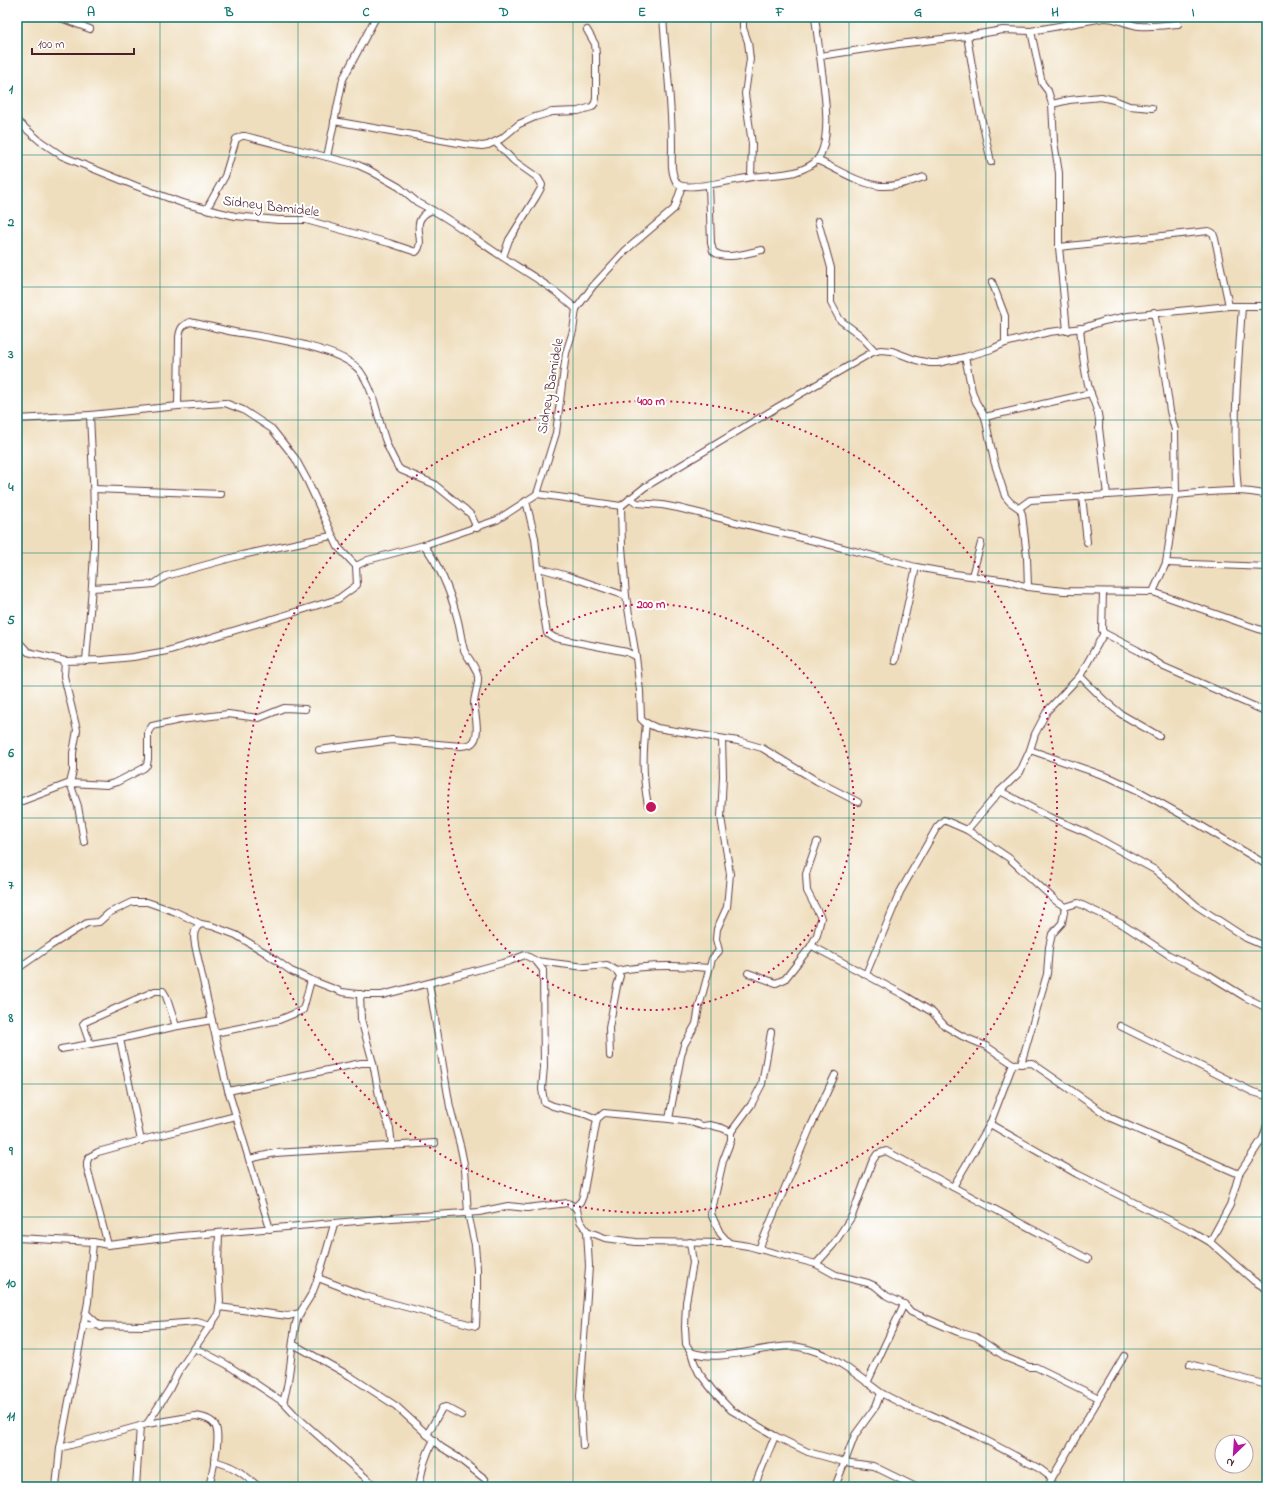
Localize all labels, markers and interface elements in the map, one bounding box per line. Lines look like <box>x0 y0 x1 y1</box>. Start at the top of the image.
text: A <box>87 3 95 22</box>
text: B <box>224 3 234 22</box>
text: C <box>362 3 370 22</box>
text: D <box>498 3 509 22</box>
text: E <box>638 3 646 22</box>
text: F <box>775 3 785 22</box>
text: G <box>914 3 922 22</box>
text: H <box>1051 3 1059 22</box>
text: I <box>1191 3 1195 22</box>
scale bar <box>32 30 134 56</box>
text: 100 m <box>38 36 65 54</box>
text: 1 <box>9 80 14 99</box>
street label: Sidney Bamidele <box>221 191 321 224</box>
text: 2 <box>7 213 15 232</box>
street label: Sidney Bamidele <box>532 336 571 436</box>
text: 3 <box>7 345 14 364</box>
text: 400 m <box>636 393 665 411</box>
text: 4 <box>7 478 14 497</box>
text: 200 m <box>636 596 666 614</box>
text: 5 <box>7 611 15 630</box>
text: 6 <box>7 744 14 763</box>
centre of rings <box>644 800 658 814</box>
text: 7 <box>8 876 14 895</box>
text: 8 <box>8 1009 14 1028</box>
text: 9 <box>8 1142 14 1161</box>
text: 10 <box>6 1274 16 1293</box>
text: 11 <box>7 1407 16 1426</box>
north arrow <box>1214 1434 1254 1474</box>
text: N <box>1223 1453 1237 1471</box>

